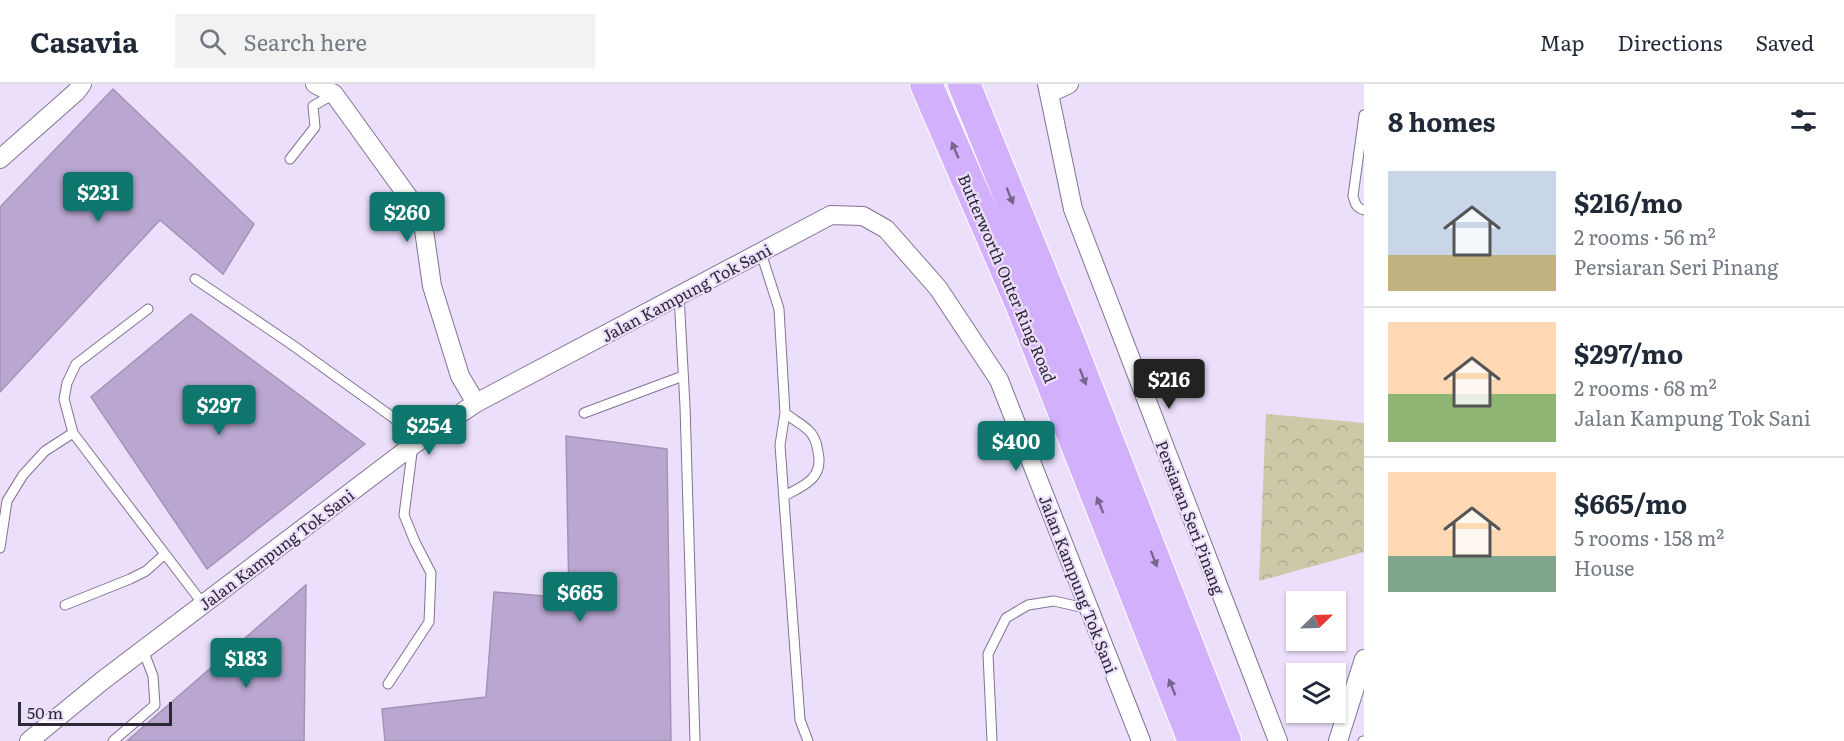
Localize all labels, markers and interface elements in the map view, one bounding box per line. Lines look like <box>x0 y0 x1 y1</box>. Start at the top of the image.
search box <box>175 14 595 68</box>
text: Casavia <box>30 20 139 62</box>
icon: search <box>196 25 229 58</box>
text: Search here <box>244 25 367 58</box>
text: Map <box>1540 26 1585 57</box>
text: Directions <box>1618 26 1723 57</box>
text: Saved <box>1756 26 1814 57</box>
text: 8 homes <box>1388 101 1496 140</box>
icon: filters <box>1787 104 1820 137</box>
one-way arrow <box>950 141 959 159</box>
street label: Butterworth Outer Ring Road <box>953 170 1063 386</box>
pin: $231 <box>62 172 134 223</box>
text: $231 <box>77 176 119 206</box>
text: $216/mo <box>1574 182 1683 221</box>
one-way arrow <box>1005 188 1015 206</box>
pin: $260 <box>371 192 443 243</box>
icon: home <box>1436 195 1508 267</box>
text: $260 <box>384 196 430 226</box>
text: 2 rooms · 56 m² <box>1574 221 1716 251</box>
street label: Jalan Kampung Tok Sani <box>597 237 775 347</box>
text: Persiaran Seri Pinang <box>1574 251 1778 281</box>
text: $297/mo <box>1574 333 1683 372</box>
icon: home <box>1436 346 1508 418</box>
pin: $216 <box>1133 359 1205 410</box>
text: $216 <box>1148 363 1190 393</box>
one-way arrow <box>1079 368 1088 386</box>
text: 2 rooms · 68 m² <box>1574 372 1717 402</box>
pin: $297 <box>183 385 255 436</box>
text: $297 <box>197 389 241 419</box>
text: Jalan Kampung Tok Sani <box>1574 402 1811 432</box>
pin: $254 <box>393 405 465 456</box>
text: $254 <box>406 409 452 439</box>
pin: $400 <box>980 421 1052 472</box>
text: $400 <box>992 425 1040 455</box>
street label: Persiaran Seri Pinang <box>1150 436 1232 598</box>
street label: Jalan Kampung Tok Sani <box>193 482 359 616</box>
text: $665/mo <box>1574 483 1687 522</box>
street label: Jalan Kampung Tok Sani <box>1034 491 1124 677</box>
one-way arrow <box>1095 496 1105 514</box>
icon: home <box>1436 496 1508 568</box>
text: 5 rooms · 158 m² <box>1574 522 1724 552</box>
one-way arrow <box>1150 550 1159 568</box>
text: House <box>1574 552 1634 582</box>
pin: $665 <box>544 572 616 623</box>
text: $665 <box>557 576 603 606</box>
north arrow <box>1286 591 1346 651</box>
map controls <box>1286 591 1346 723</box>
pin: $183 <box>210 638 282 689</box>
text: $183 <box>224 642 268 672</box>
button: layers <box>1286 663 1346 723</box>
one-way arrow <box>1167 677 1177 695</box>
scale bar <box>18 699 172 726</box>
text: 50 m <box>27 700 63 724</box>

